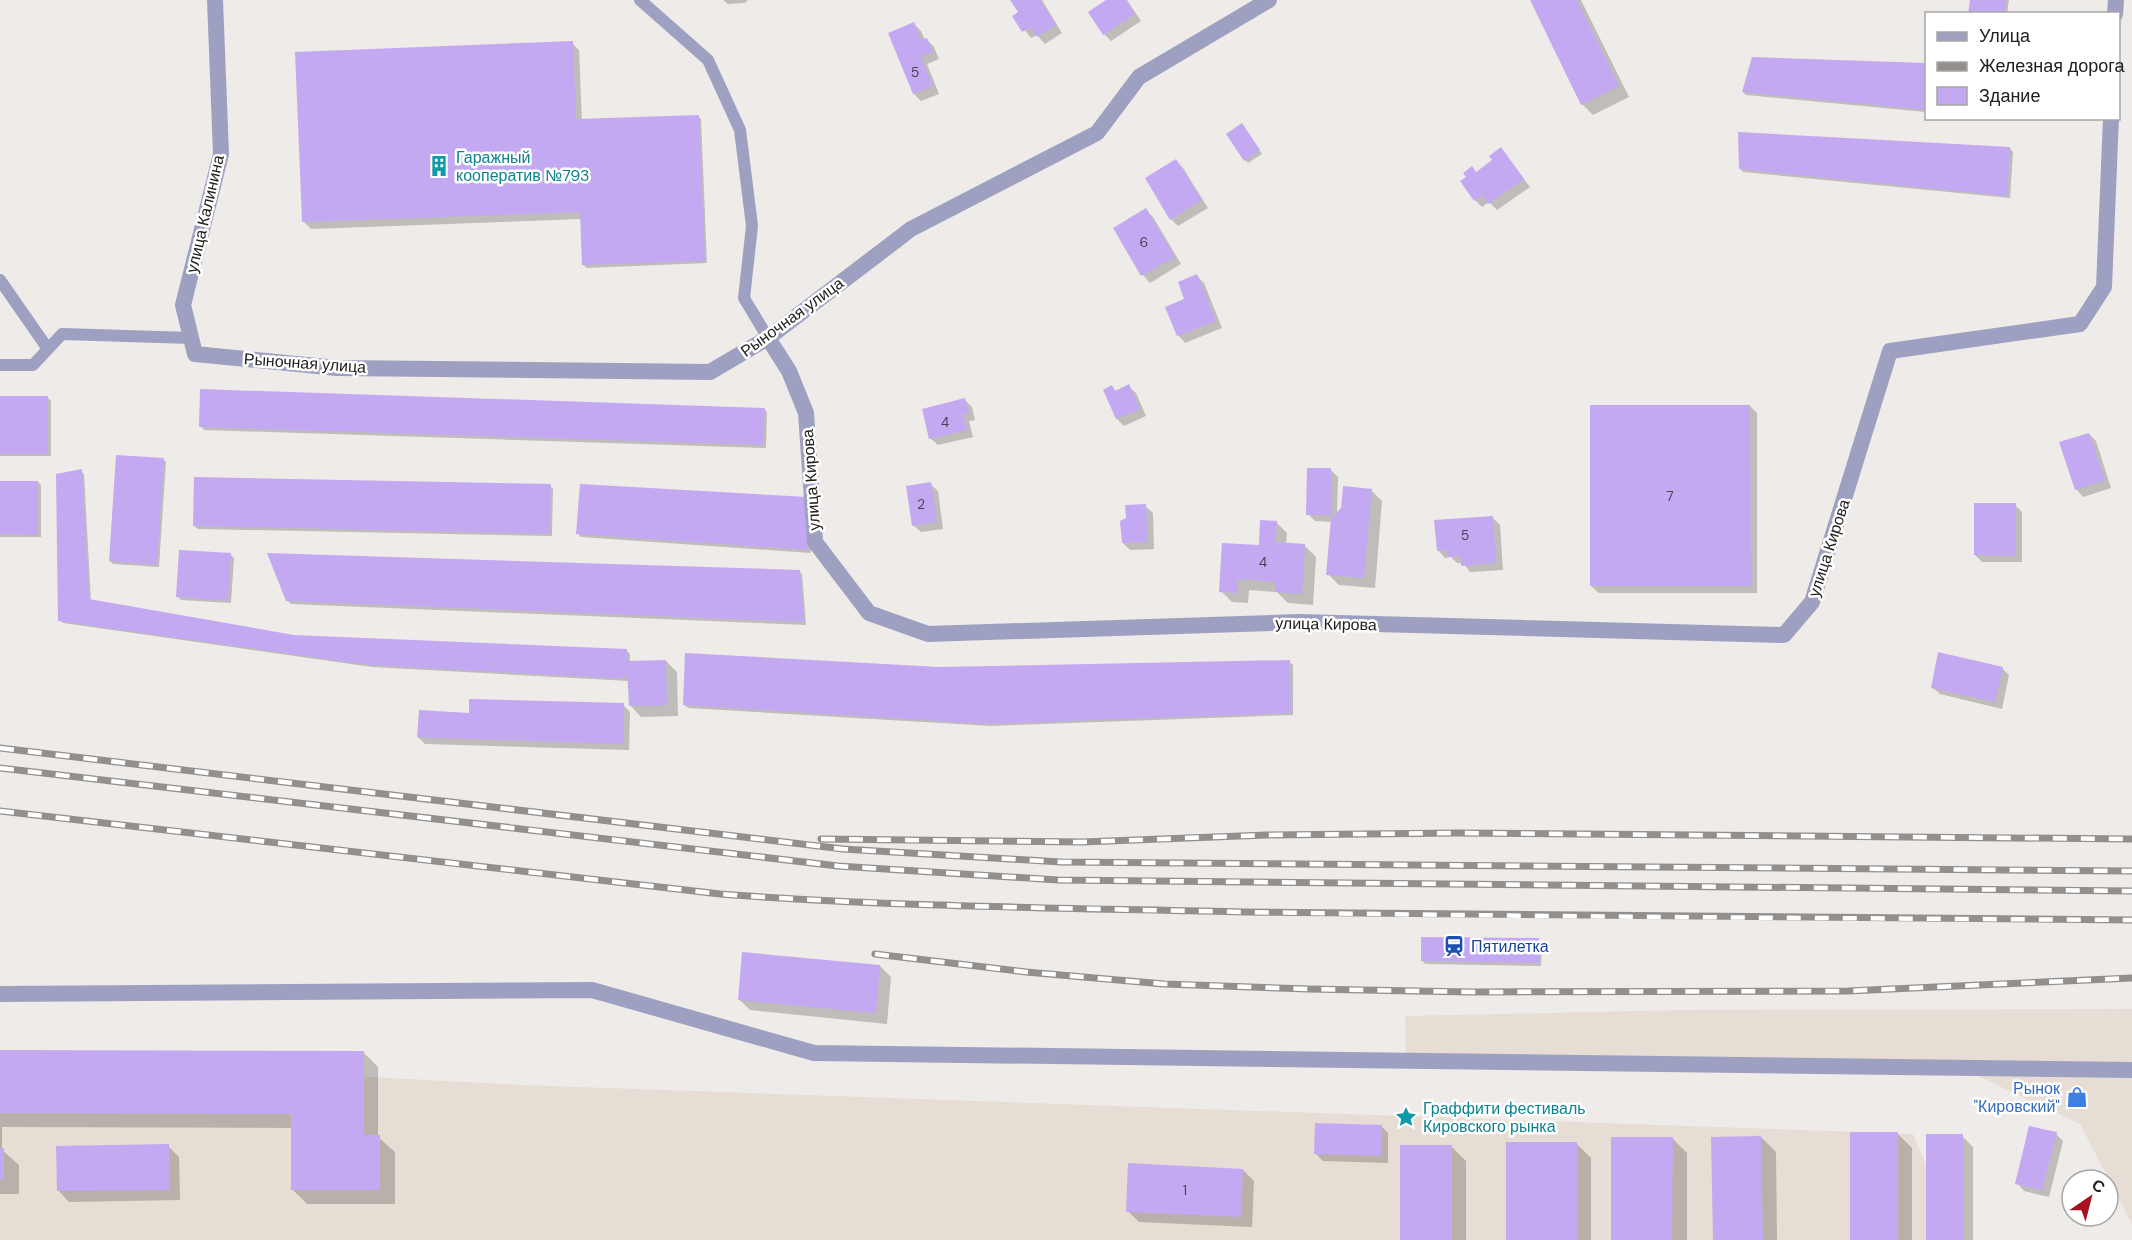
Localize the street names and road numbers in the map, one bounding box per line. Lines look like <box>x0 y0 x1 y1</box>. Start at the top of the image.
street label: улица Калинина <box>181 153 229 275</box>
street label: Рыночная улица <box>736 272 848 362</box>
street label: Рыночная улица <box>243 348 367 378</box>
street label: улица Кирова <box>797 429 825 531</box>
street label: улица Кирова <box>1803 496 1855 600</box>
street label: улица Кирова <box>1275 613 1377 635</box>

